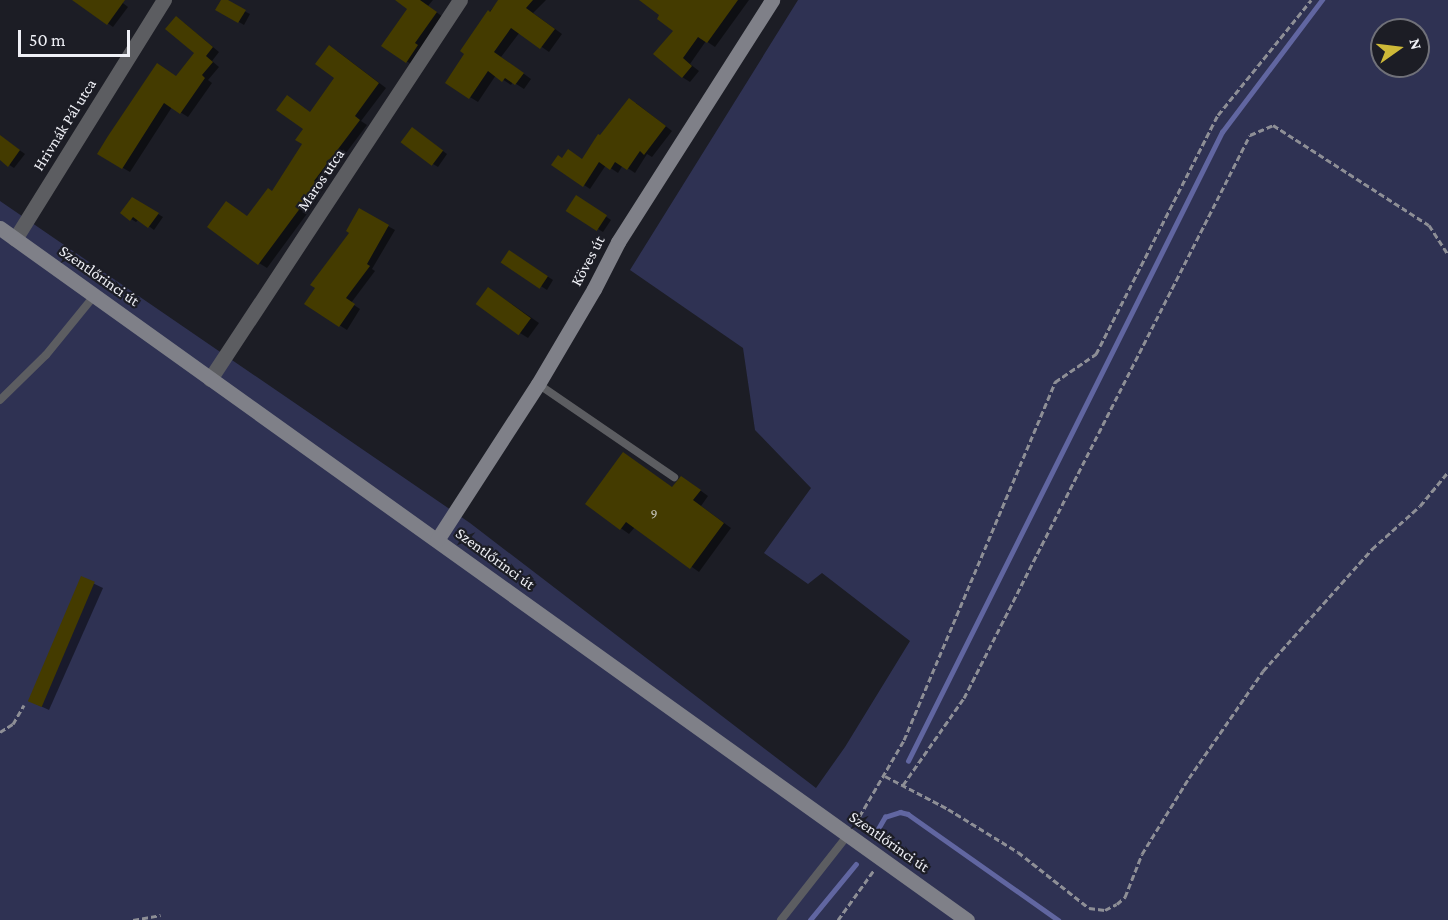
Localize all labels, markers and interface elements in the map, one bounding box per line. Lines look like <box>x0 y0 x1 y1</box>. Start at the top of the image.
scale bar <box>21 18 134 56</box>
north arrow <box>1370 18 1430 78</box>
text: 50 m <box>29 30 66 50</box>
text: N <box>1406 37 1426 51</box>
street label: Hrivnák Pál utca <box>29 76 101 174</box>
street label: Maros utca <box>293 145 349 215</box>
street label: Köves út <box>567 233 609 289</box>
street label: Szentlőrinci út <box>55 241 143 311</box>
house number: 9 <box>650 505 658 521</box>
street label: Szentlőrinci út <box>452 524 538 594</box>
street label: Szentlőrinci út <box>845 807 933 877</box>

